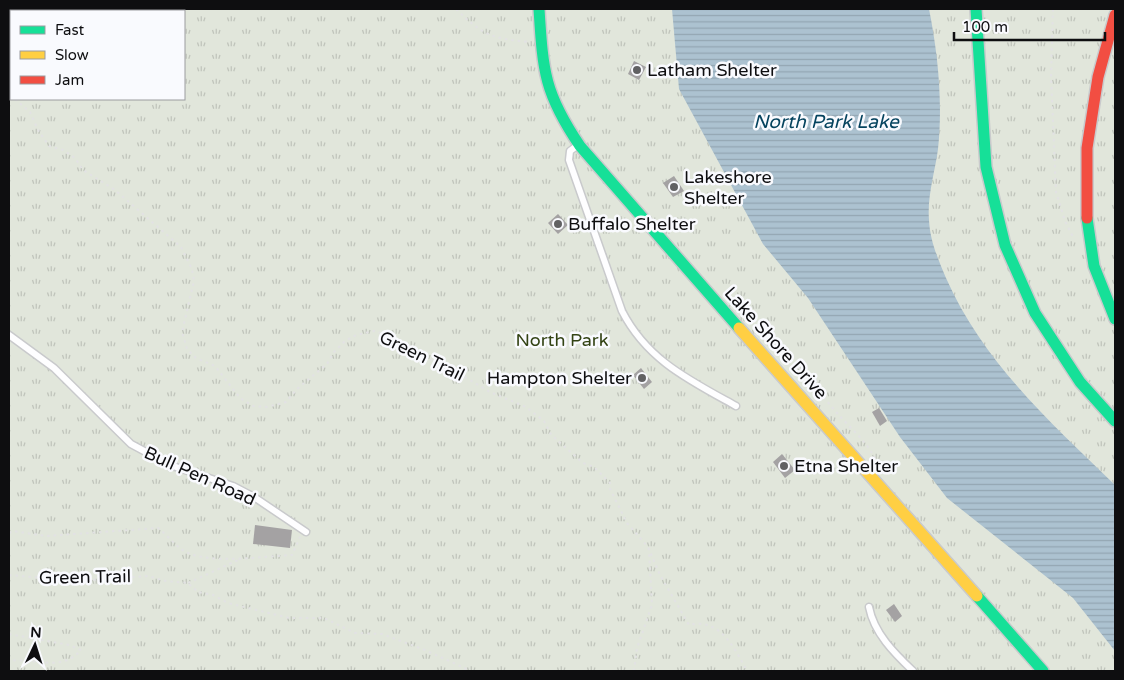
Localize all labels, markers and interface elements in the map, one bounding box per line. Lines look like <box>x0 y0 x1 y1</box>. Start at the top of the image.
legend <box>10 10 185 100</box>
scale bar <box>954 10 1105 42</box>
text: 100 m <box>962 18 1008 36</box>
text: Fast <box>55 21 85 39</box>
text: Slow <box>55 46 89 64</box>
place label: Latham Shelter <box>647 59 777 81</box>
marker: Latham Shelter <box>631 64 643 76</box>
text: Jam <box>55 71 84 89</box>
water label: North Park Lake <box>753 111 900 133</box>
place label: Lakeshore Shelter <box>684 166 772 209</box>
marker: Lakeshore Shelter <box>668 181 680 193</box>
place label: Buffalo Shelter <box>568 213 696 235</box>
marker: Buffalo Shelter <box>552 218 564 230</box>
street label: Lake Shore Drive <box>720 282 832 404</box>
street label: Green Trail <box>376 326 468 386</box>
park label: North Park <box>515 329 609 351</box>
place label: Hampton Shelter <box>487 367 632 389</box>
marker: Hampton Shelter <box>636 372 648 384</box>
street label: Bull Pen Road <box>141 442 259 510</box>
place label: Etna Shelter <box>794 455 898 477</box>
marker: Etna Shelter <box>778 460 790 472</box>
street label: Green Trail <box>39 565 131 589</box>
north arrow <box>10 620 60 670</box>
text: N <box>30 624 42 641</box>

